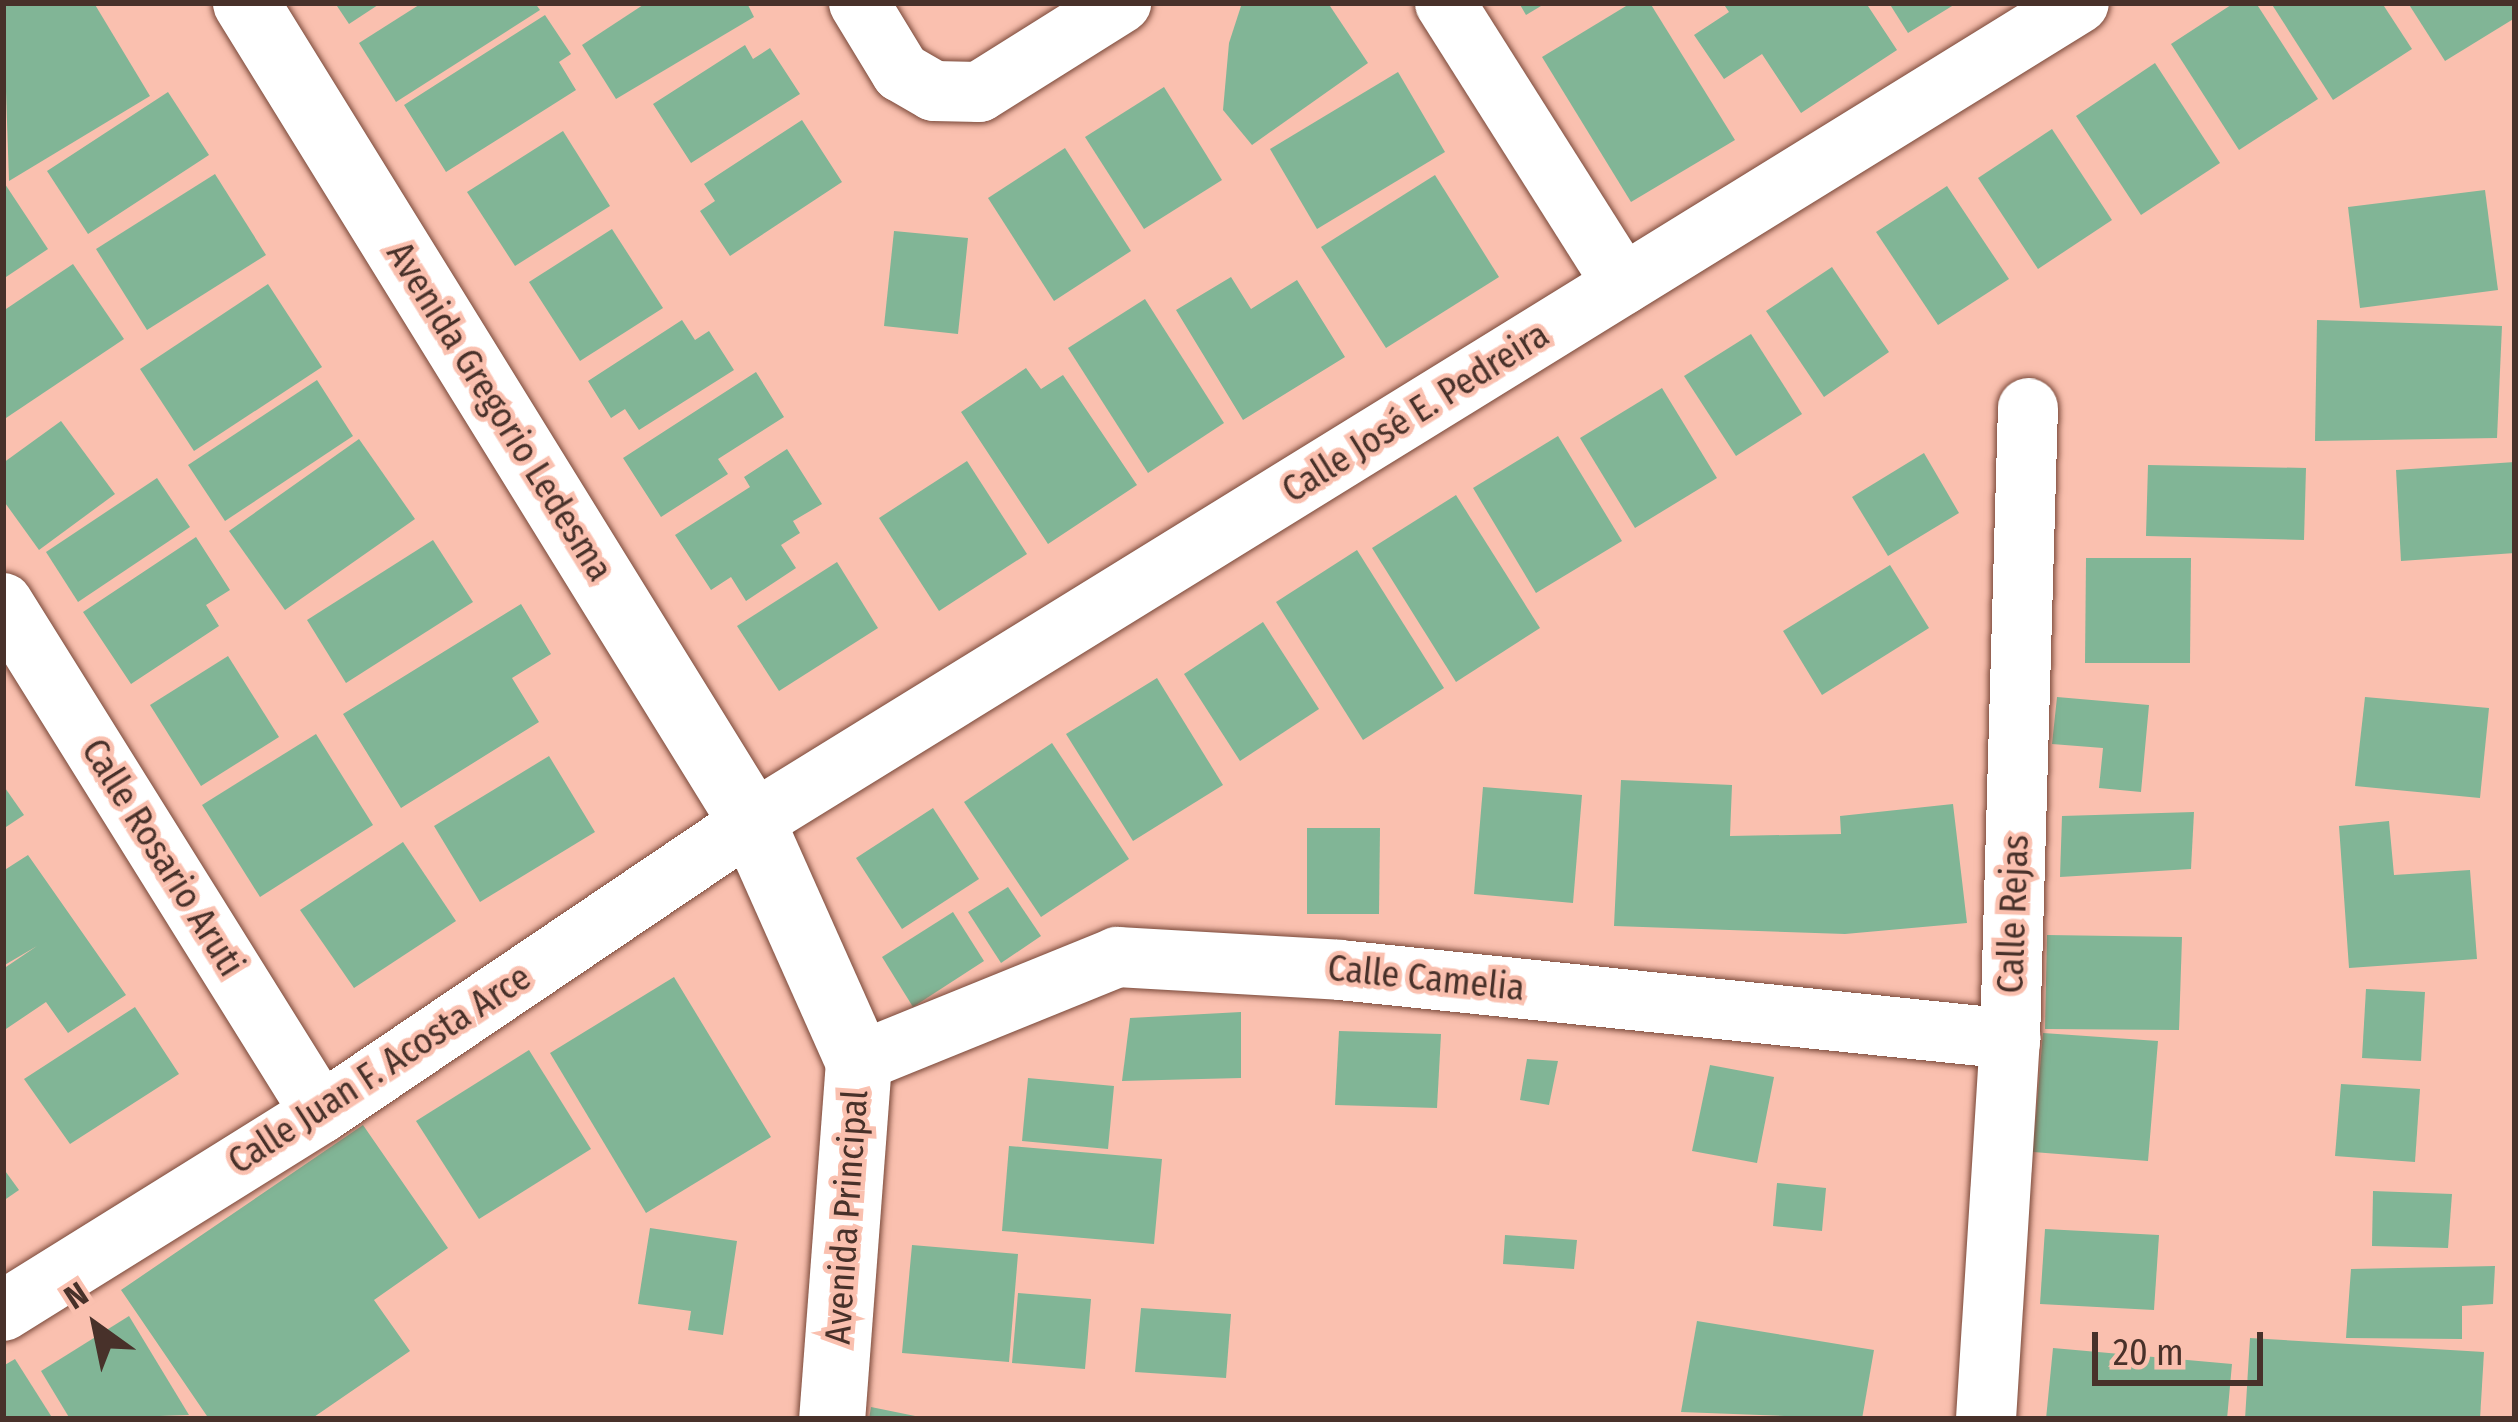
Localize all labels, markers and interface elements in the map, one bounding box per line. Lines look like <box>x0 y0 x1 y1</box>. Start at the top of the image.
street label: Avenida Gregorio Ledesma <box>377 235 621 589</box>
street label: Calle José E. Pedreira <box>1275 314 1557 512</box>
street label: Calle Rosario Aruti <box>72 732 252 984</box>
street label: Calle Rejas <box>1990 834 2038 994</box>
street label: Calle Camelia <box>1326 947 1526 1011</box>
street label: Calle Juan F. Acosta Arce <box>221 956 539 1184</box>
street label: Avenida Principal <box>817 1088 877 1346</box>
north arrow <box>36 1266 156 1386</box>
text: N <box>57 1274 96 1318</box>
scale bar <box>2098 1308 2269 1382</box>
text: 20 m <box>2113 1331 2184 1375</box>

